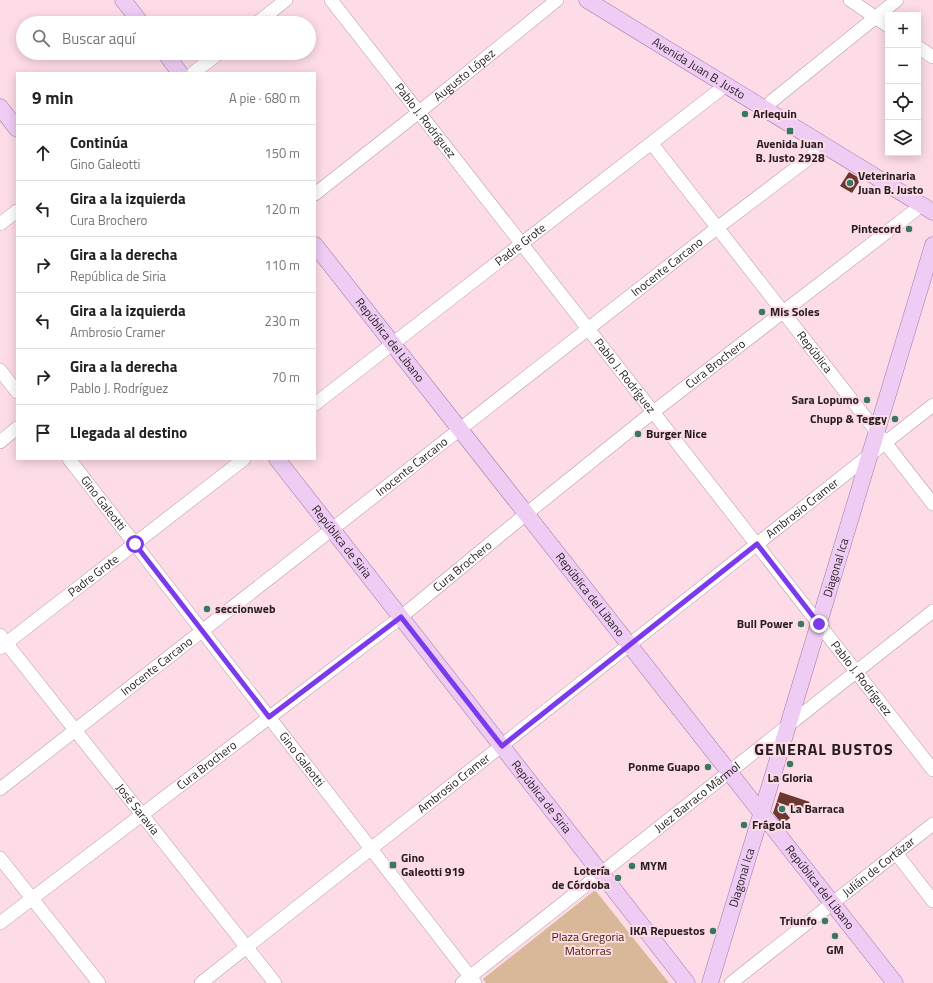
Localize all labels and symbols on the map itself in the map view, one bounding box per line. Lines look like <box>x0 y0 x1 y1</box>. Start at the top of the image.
street label: Avenida Juan B. Justo <box>649 32 749 104</box>
street label: Augusto López <box>429 44 499 106</box>
street label: Pablo J. Rodríguez <box>390 79 461 162</box>
place label: Arlequin <box>753 104 797 123</box>
marker: Arlequin <box>740 109 750 119</box>
marker: Avenida Juan B. Justo 2928 <box>785 126 795 136</box>
place label: Avenida Juan B. Justo 2928 <box>755 134 825 167</box>
place label: Veterinaria Juan B. Justo <box>858 166 923 199</box>
marker: Veterinaria Juan B. Justo <box>845 178 855 188</box>
street label: Padre Grote <box>490 218 550 270</box>
place label: Pintecord <box>851 219 901 238</box>
marker: Pintecord <box>904 224 914 234</box>
street label: Inocente Carcano <box>627 232 707 301</box>
street label: República del Libano <box>351 293 429 386</box>
place label: Mis Soles <box>770 302 820 321</box>
marker: Mis Soles <box>757 307 767 317</box>
street label: República <box>792 327 837 377</box>
street label: Pablo J. Rodríguez <box>590 334 661 417</box>
street label: Cura Brochero <box>681 334 749 393</box>
place label: Sara Lopumo <box>791 390 859 409</box>
marker: Sara Lopumo <box>862 395 872 405</box>
place label: Chupp & Teggy <box>810 409 887 428</box>
marker: Chupp & Teggy <box>890 414 900 424</box>
place label: Burger Nice <box>646 424 707 443</box>
marker: Burger Nice <box>633 429 643 439</box>
street label: Inocente Carcano <box>371 432 452 501</box>
street label: Gino Galeotti <box>76 471 131 535</box>
street label: Ambrosio Cramer <box>761 473 842 543</box>
street label: República de Siria <box>307 501 377 582</box>
route start <box>126 535 144 553</box>
street label: Cura Brochero <box>428 536 496 596</box>
street label: Diagonal Ica <box>818 536 853 599</box>
street label: República del Libano <box>551 548 630 641</box>
street label: Padre Grote <box>63 549 123 601</box>
place label: seccionweb <box>215 599 276 618</box>
marker: seccionweb <box>202 604 212 614</box>
place label: Bull Power <box>737 614 794 633</box>
route end <box>810 615 828 633</box>
marker: Bull Power <box>796 619 806 629</box>
street label: Inocente Carcano <box>116 632 197 700</box>
street label: Pablo J. Rodríguez <box>826 636 897 720</box>
street label: Gino Galeotti <box>275 728 330 791</box>
street label: Cura Brochero <box>172 736 241 794</box>
district label: GENERAL BUSTOS <box>754 737 894 761</box>
street label: Ambrosio Cramer <box>413 748 494 818</box>
street label: República de Siria <box>507 756 577 837</box>
place label: Ponme Guapo <box>628 757 700 776</box>
street label: Juez Barraco Mármol <box>650 757 744 837</box>
marker: La Gloria <box>785 759 795 769</box>
marker: Ponme Guapo <box>703 762 713 772</box>
place label: La Gloria <box>767 768 813 787</box>
street label: José Saravia <box>112 779 164 839</box>
place label: La Barraca <box>790 799 844 818</box>
marker: La Barraca <box>777 804 787 814</box>
place label: Frágola <box>752 815 791 834</box>
marker: Frágola <box>739 820 749 830</box>
street label: Julián de Cortázar <box>838 832 919 901</box>
street label: República del Libano <box>781 841 860 933</box>
street label: Diagonal Ica <box>723 846 759 910</box>
place label: Gino Galeotti 919 <box>401 848 465 881</box>
place label: MYM <box>640 856 667 875</box>
marker: Gino Galeotti 919 <box>388 860 398 870</box>
place label: Lotería de Córdoba <box>552 861 610 894</box>
marker: MYM <box>627 861 637 871</box>
marker: Lotería de Córdoba <box>613 873 623 883</box>
place label: Triunfo <box>780 911 817 930</box>
marker: Triunfo <box>820 916 830 926</box>
place label: IKA Repuestos <box>630 921 705 940</box>
marker: IKA Repuestos <box>708 926 718 936</box>
park label: Plaza Gregoria Matorras <box>552 927 624 960</box>
marker: GM <box>830 931 840 941</box>
place label: GM <box>826 940 844 959</box>

